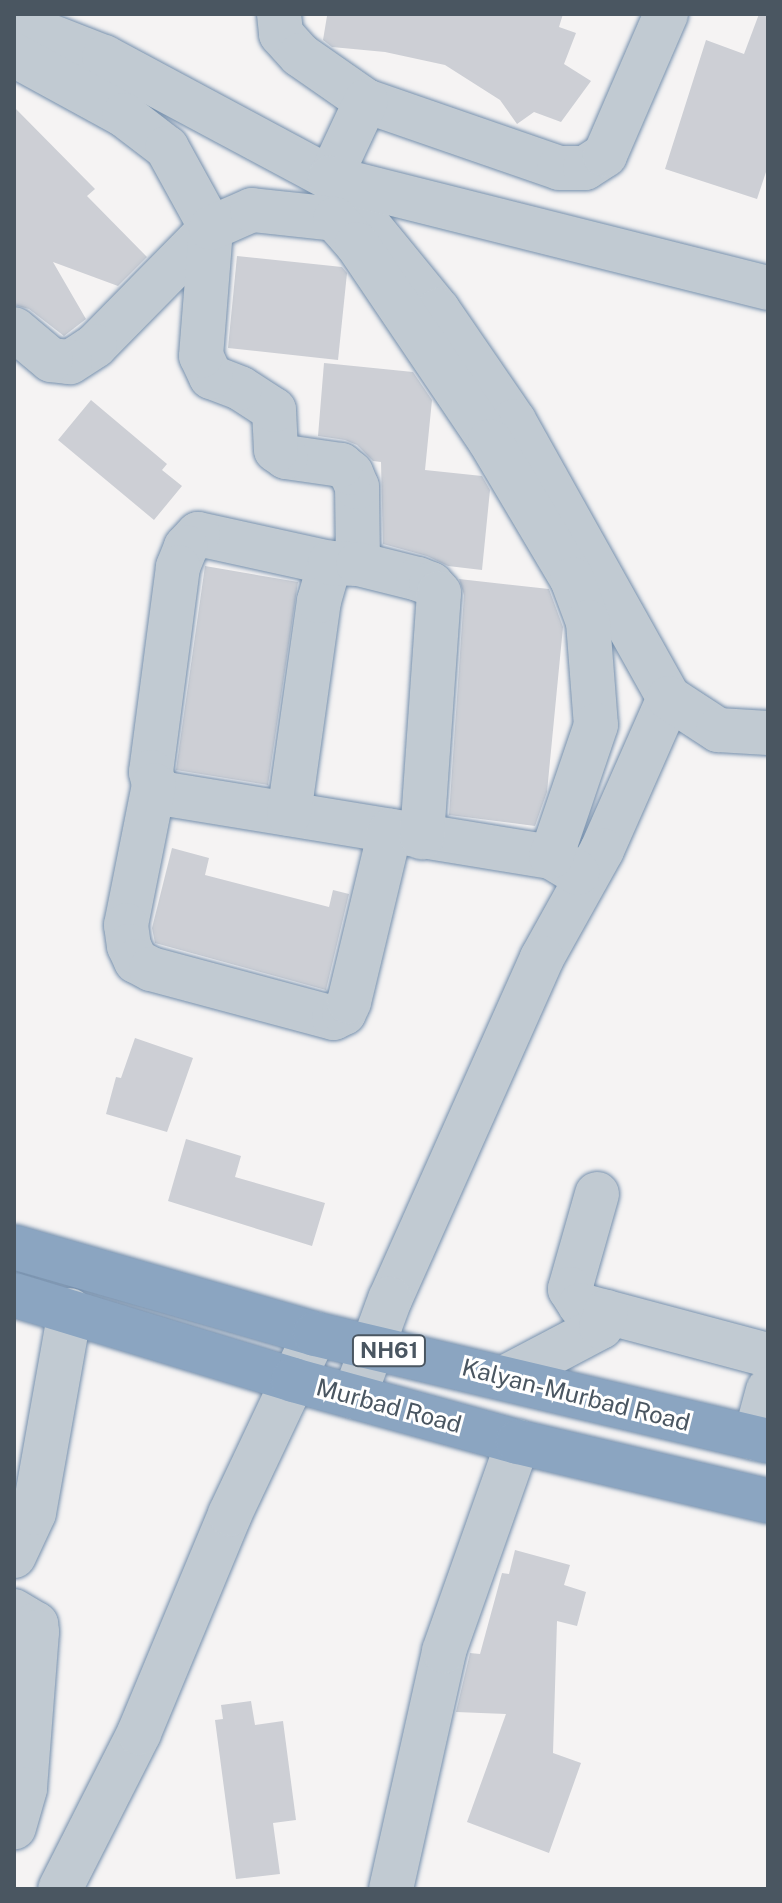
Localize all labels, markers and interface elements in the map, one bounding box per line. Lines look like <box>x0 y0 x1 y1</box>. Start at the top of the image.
road number: NH61 <box>351 1333 427 1369</box>
street label: Kalyan-Murbad Road <box>459 1353 693 1437</box>
street label: Murbad Road <box>313 1373 465 1439</box>

